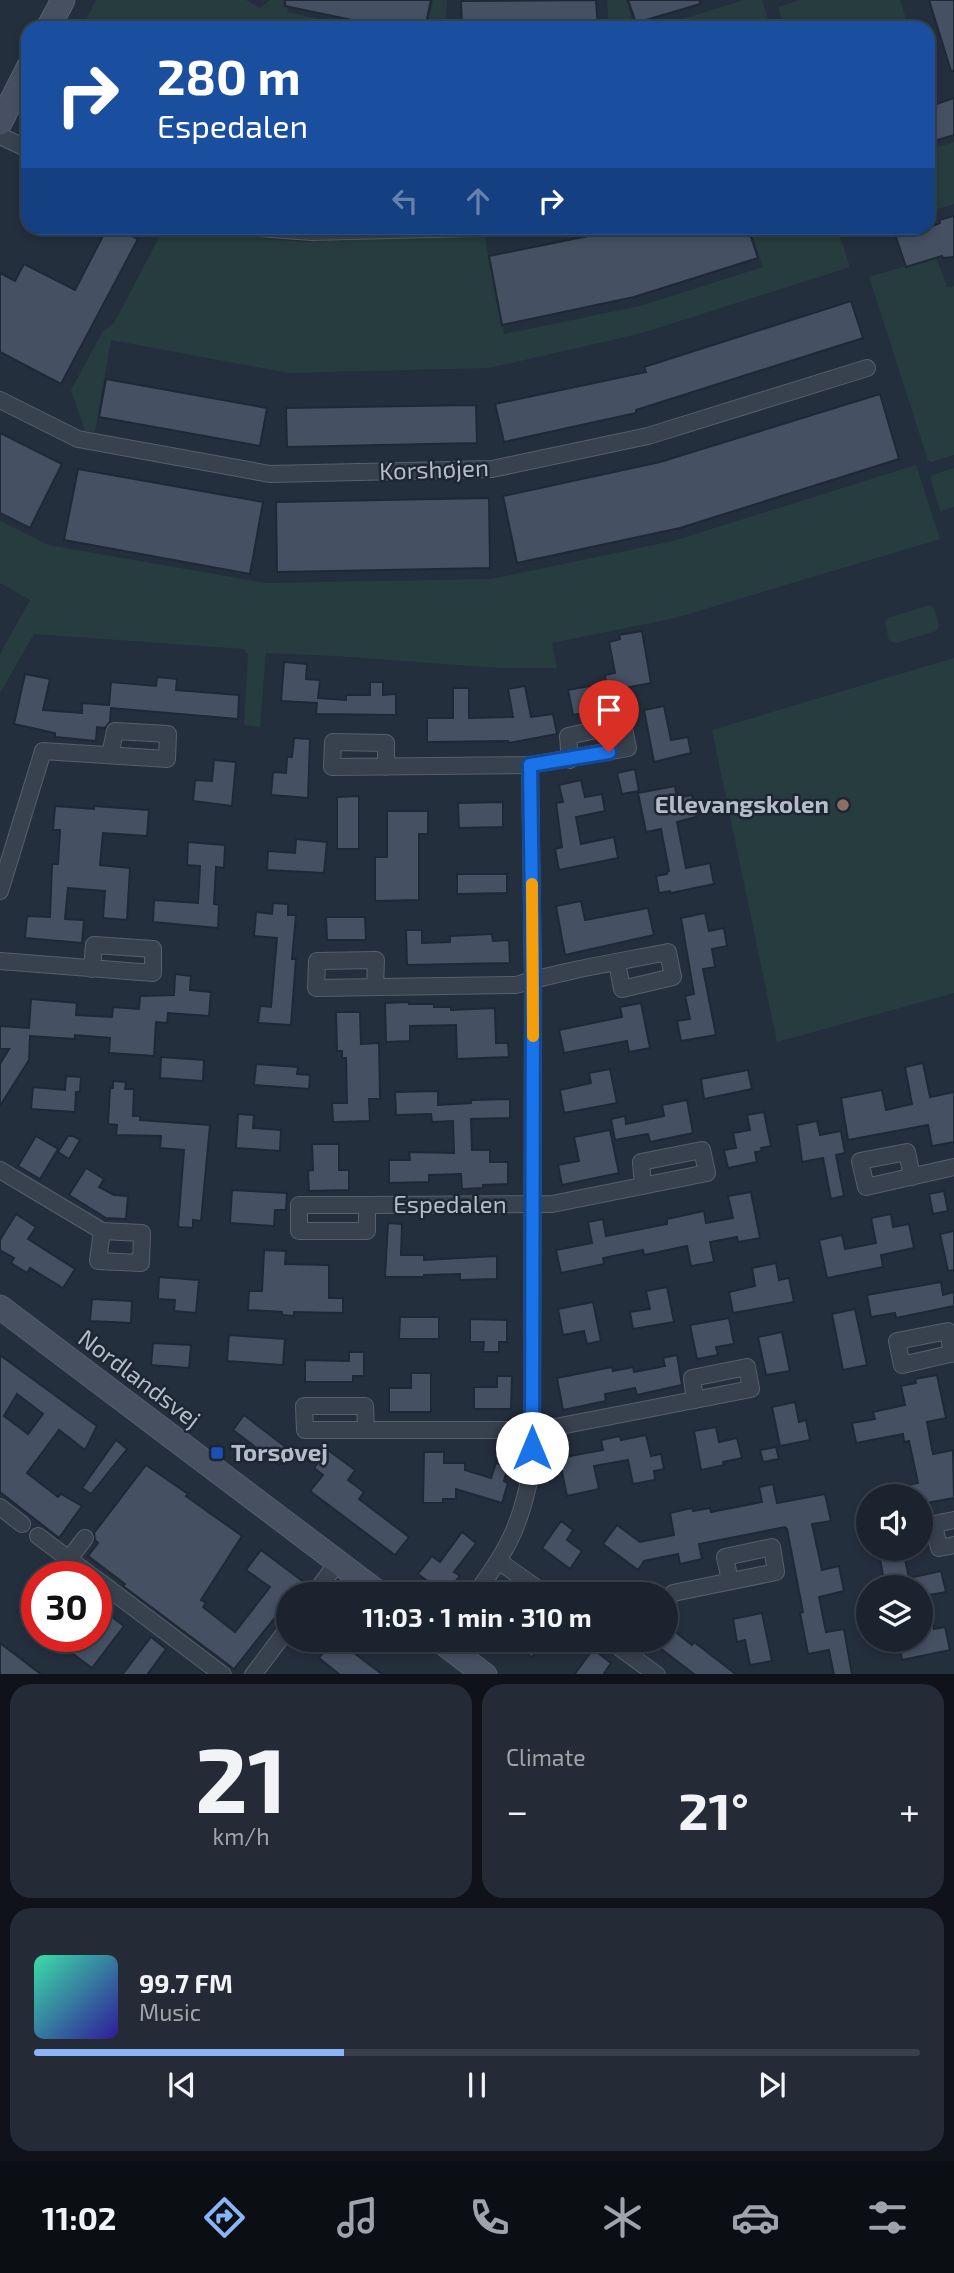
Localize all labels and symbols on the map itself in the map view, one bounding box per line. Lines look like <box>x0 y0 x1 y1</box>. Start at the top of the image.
street label: Korshøjen <box>379 452 489 485</box>
pin <box>579 680 639 752</box>
place label: Ellevangskolen <box>655 789 829 818</box>
marker: Ellevangskolen <box>835 797 851 813</box>
street label: Espedalen <box>393 1189 507 1218</box>
street label: Nordlandsvej <box>73 1323 207 1433</box>
position arrow <box>495 1411 569 1485</box>
place label: Torsøvej <box>231 1437 328 1466</box>
marker: Torsøvej <box>209 1445 225 1461</box>
speed limit sign: 30 <box>21 1561 112 1652</box>

